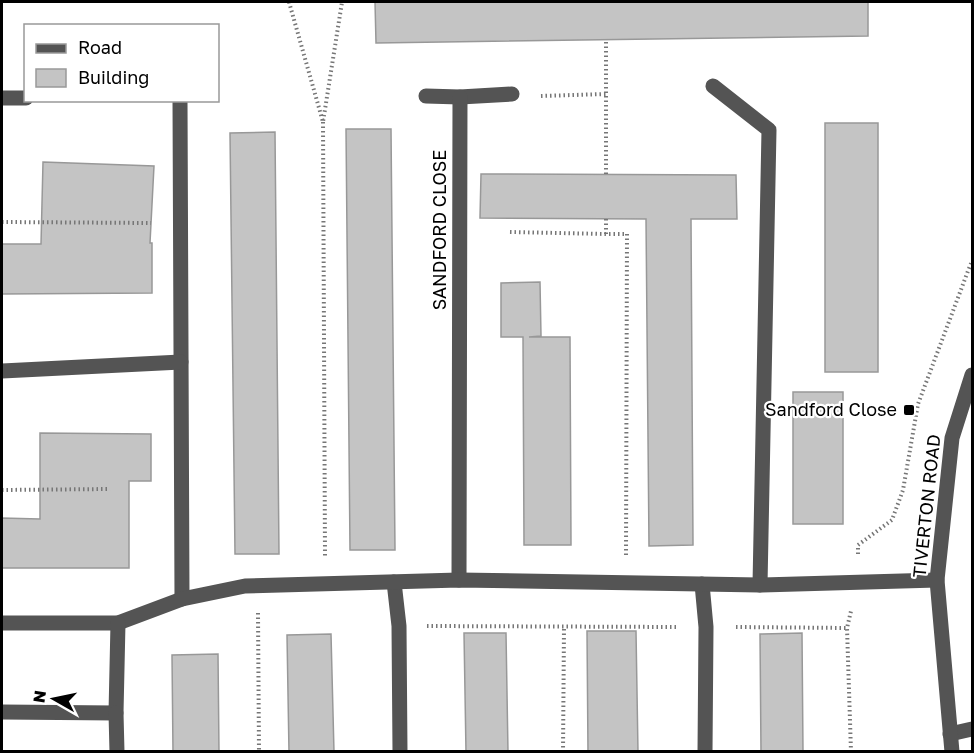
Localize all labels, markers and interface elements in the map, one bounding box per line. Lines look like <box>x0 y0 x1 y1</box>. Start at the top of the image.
legend <box>24 24 219 102</box>
text: Road <box>78 36 122 58</box>
text: Building <box>78 66 149 88</box>
street label: SANDFORD CLOSE <box>428 150 450 310</box>
place label: Sandford Close <box>765 398 897 420</box>
marker: Sandford Close <box>902 403 916 417</box>
street label: TIVERTON ROAD <box>908 433 944 579</box>
north arrow <box>24 669 84 729</box>
text: N <box>28 689 50 704</box>

